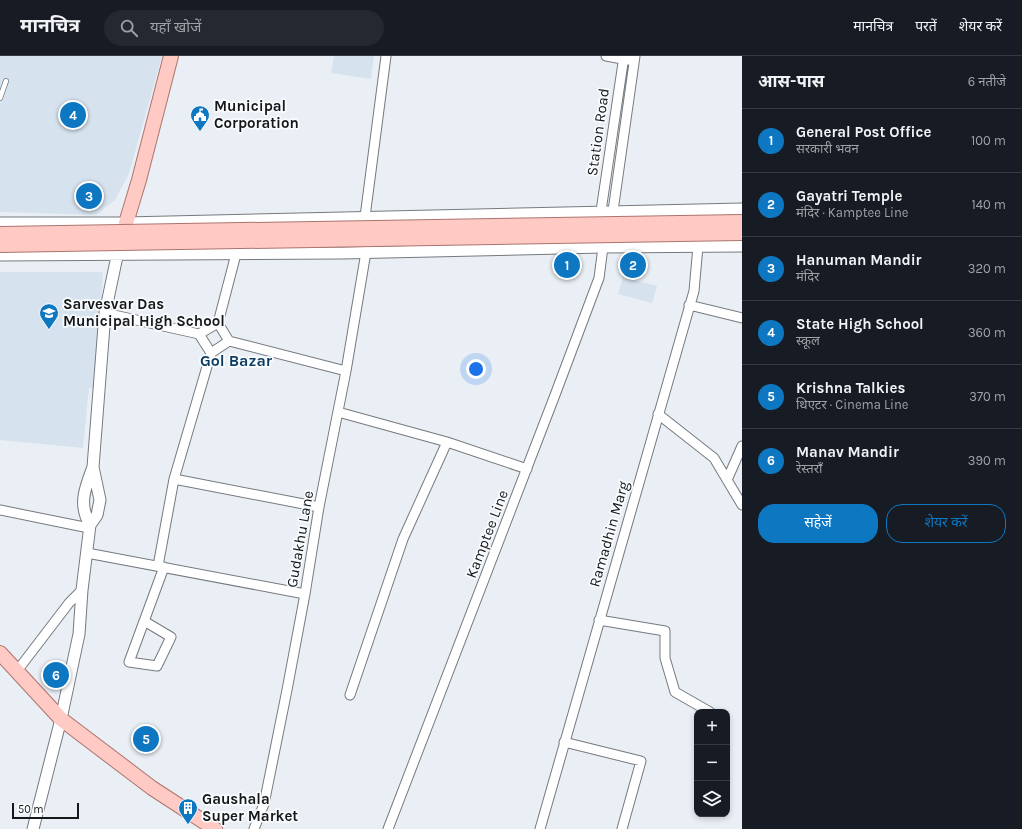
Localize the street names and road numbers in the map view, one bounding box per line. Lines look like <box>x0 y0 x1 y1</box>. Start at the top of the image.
street label: Station Road <box>583 87 613 177</box>
street label: Ramadhin Marg <box>585 478 633 589</box>
street label: Kamptee Line <box>462 487 512 581</box>
street label: Gudakhu Lane <box>283 489 317 589</box>

